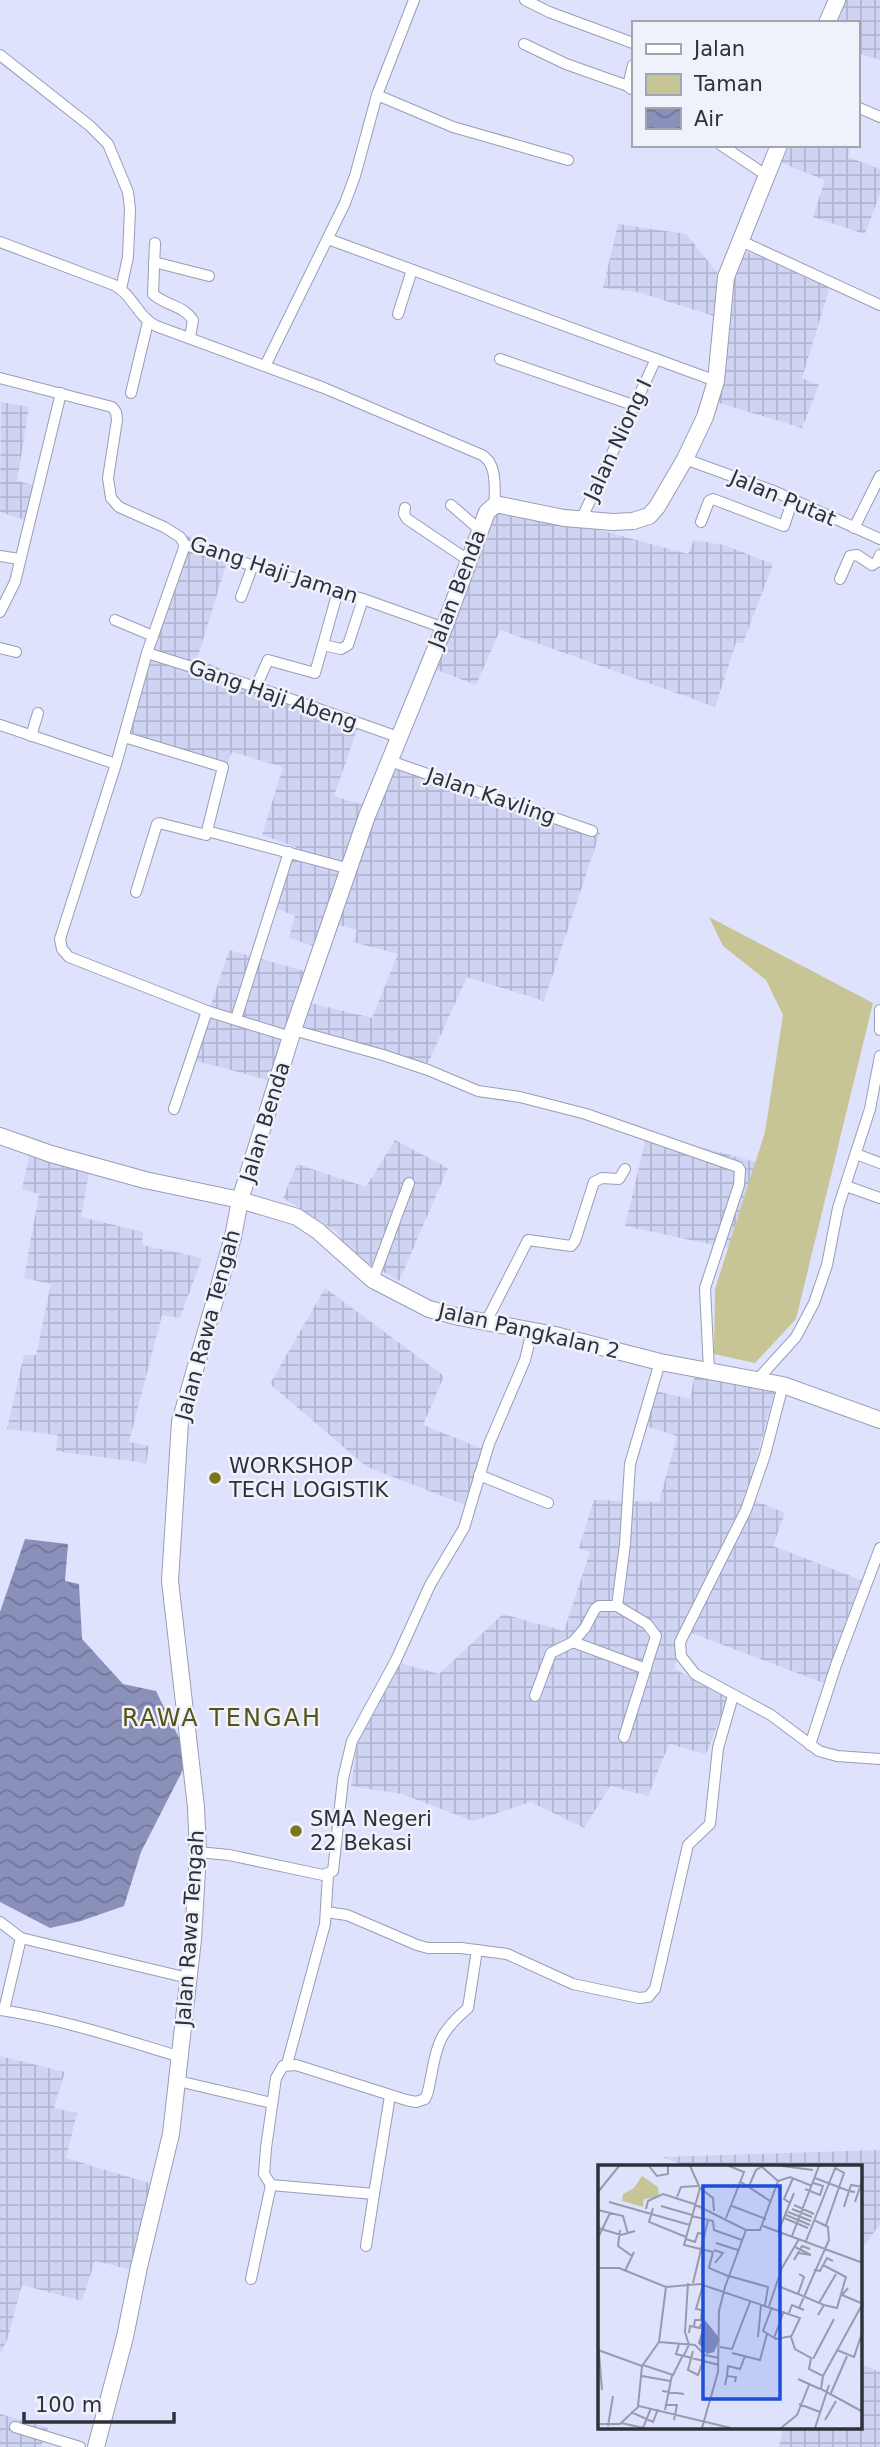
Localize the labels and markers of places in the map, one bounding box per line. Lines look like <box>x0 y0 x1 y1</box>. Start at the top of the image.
place label: WORKSHOP TECH LOGISTIK <box>228 1454 390 1502</box>
marker: WORKSHOP TECH LOGISTIK <box>207 1470 223 1486</box>
place label: SMA Negeri 22 Bekasi <box>310 1807 432 1855</box>
marker: SMA Negeri 22 Bekasi <box>288 1823 304 1839</box>

